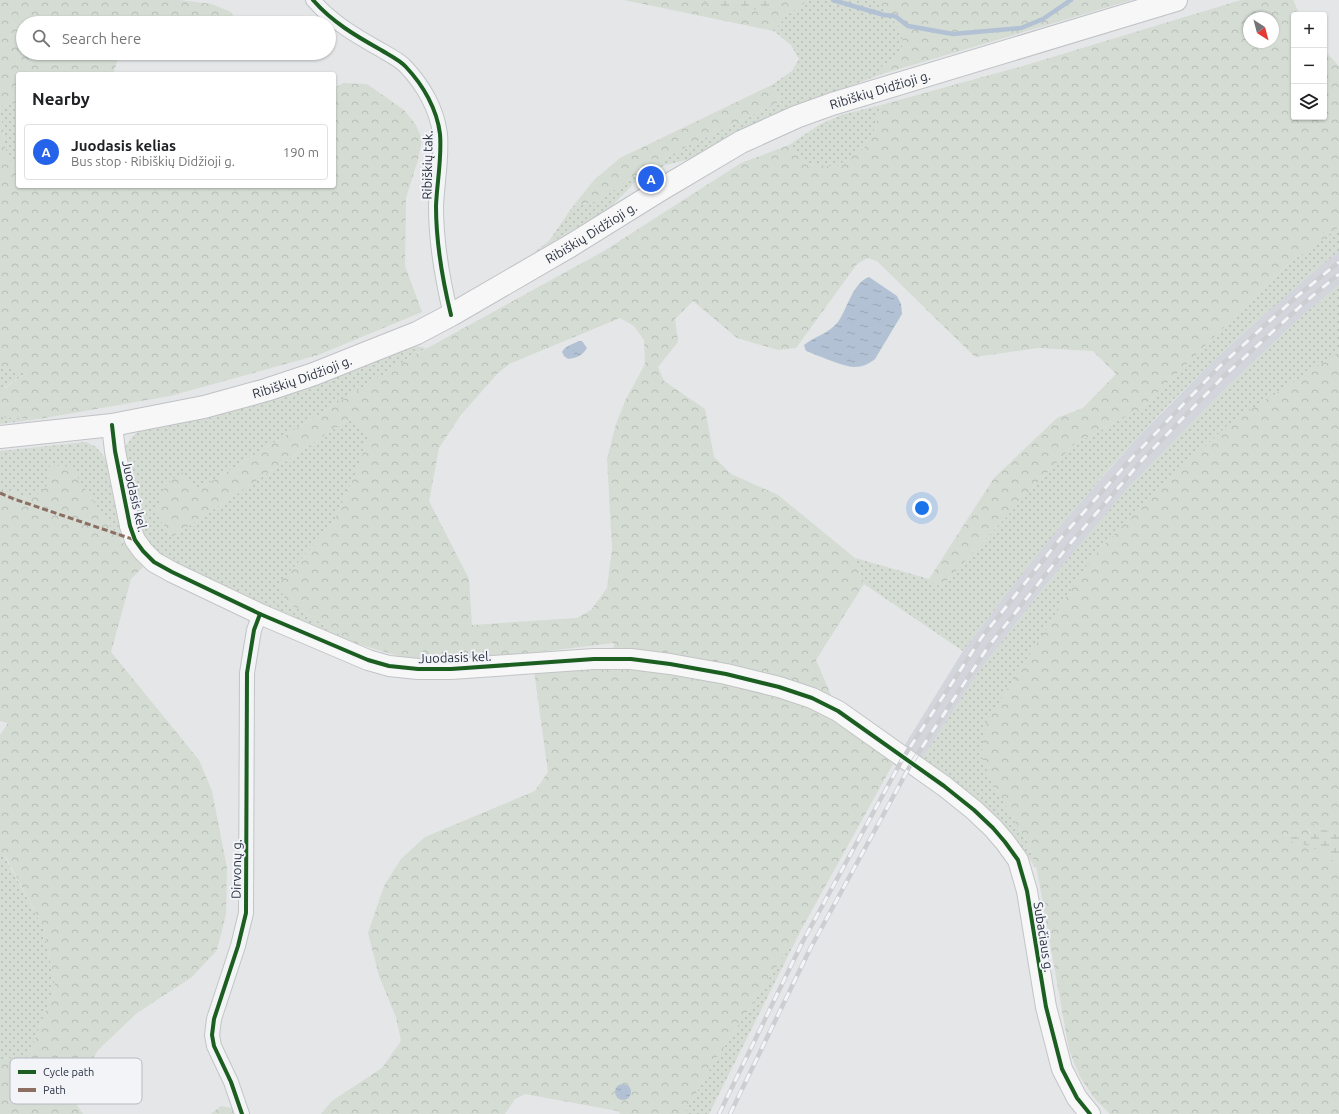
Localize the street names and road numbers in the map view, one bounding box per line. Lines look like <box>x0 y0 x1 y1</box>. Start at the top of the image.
street label: Ribiškių Didžioji g. <box>828 68 932 111</box>
street label: Ribiškių tak. <box>419 130 435 200</box>
street label: Ribiškių Didžioji g. <box>543 199 639 266</box>
street label: Ribiškių Didžioji g. <box>251 353 354 400</box>
street label: Juodasis kel. <box>120 459 150 533</box>
street label: Juodasis kel. <box>418 649 492 665</box>
street label: Dirvonų g. <box>228 839 244 899</box>
street label: Subačiaus g. <box>1032 901 1056 973</box>

